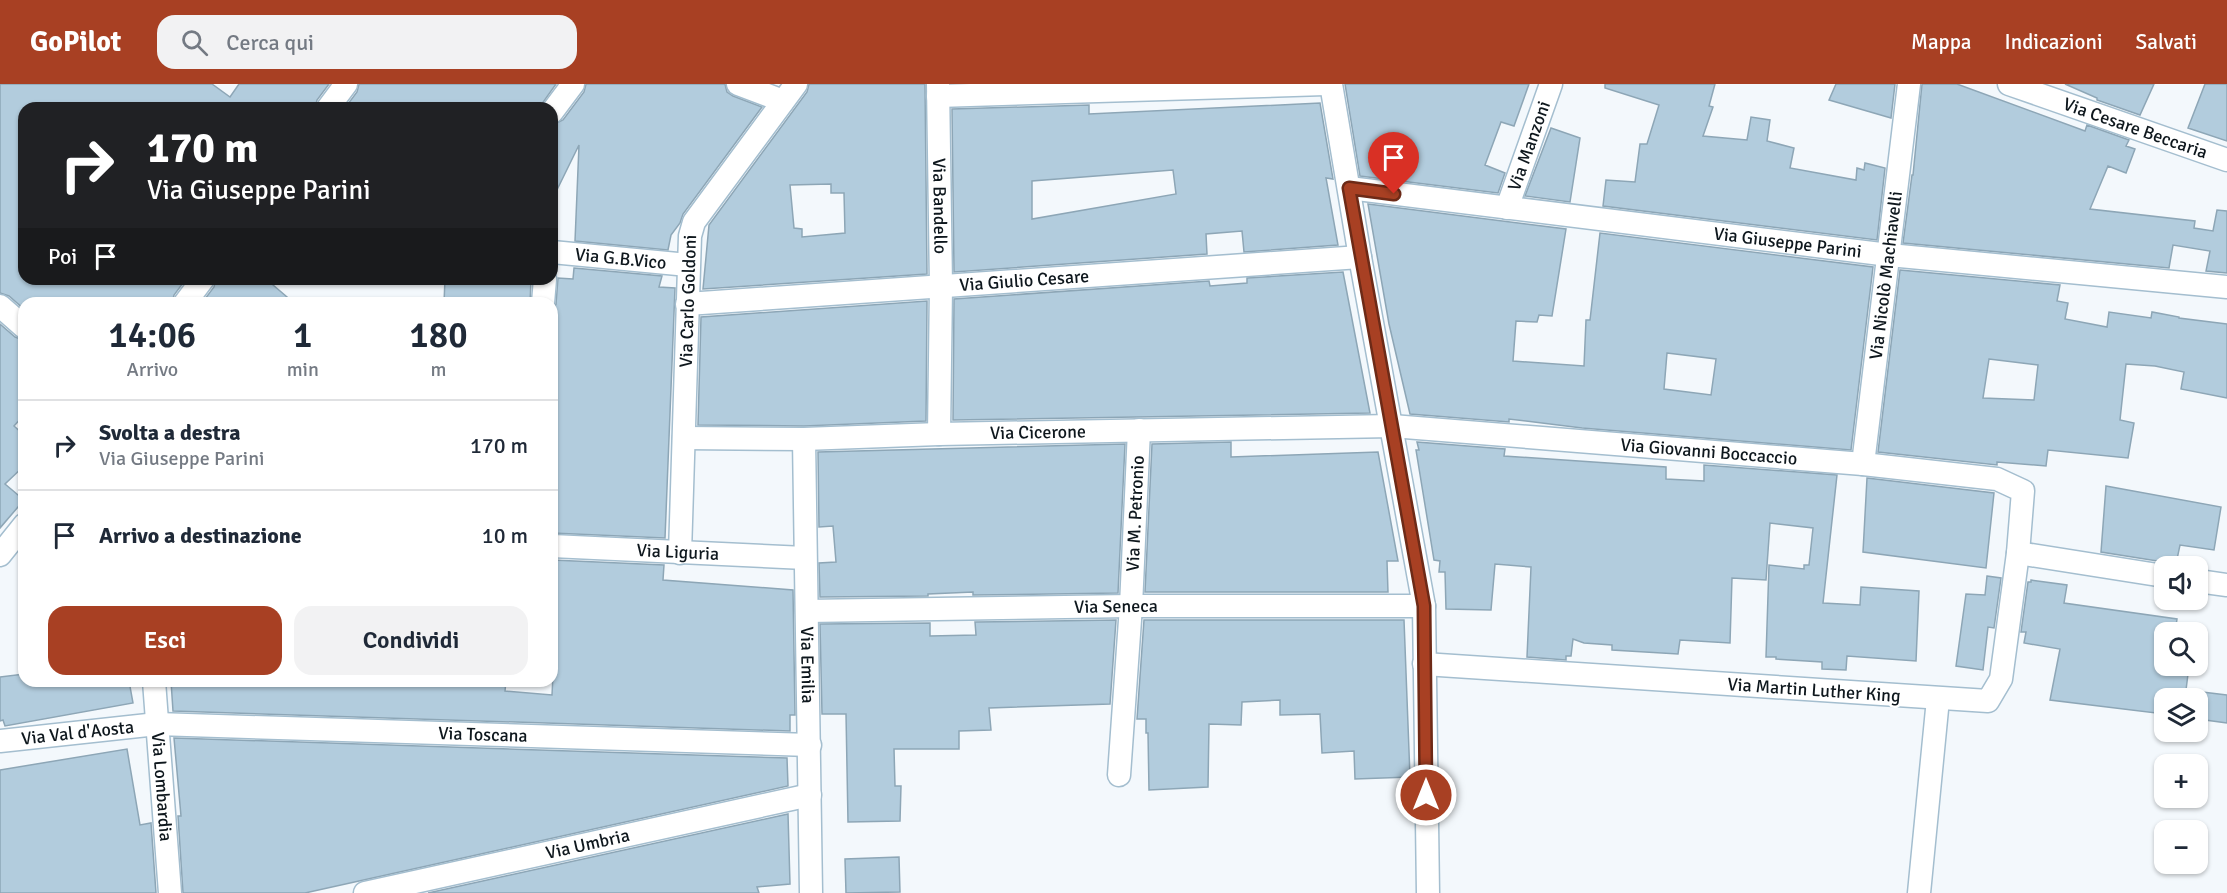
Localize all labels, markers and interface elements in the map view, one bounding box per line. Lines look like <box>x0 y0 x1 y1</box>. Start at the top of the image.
search box <box>157 15 577 69</box>
text: GoPilot <box>30 25 121 59</box>
icon: search <box>178 26 211 59</box>
text: Cerca qui <box>226 29 314 56</box>
text: Mappa <box>1911 29 1972 55</box>
text: Indicazioni <box>2005 29 2103 55</box>
text: Salvati <box>2136 29 2197 55</box>
street label: Via Cesare Beccaria <box>2060 93 2211 163</box>
street label: Via Manzoni <box>1503 98 1555 194</box>
text: 170 m <box>147 123 258 174</box>
icon: right <box>48 126 126 204</box>
pin <box>1368 132 1419 194</box>
icon: arrive <box>1377 141 1410 174</box>
street label: Via Bandello <box>928 158 952 254</box>
text: Via Giuseppe Parini <box>147 174 370 207</box>
street label: Via Nicolò Machiavelli <box>1865 190 1907 361</box>
street label: Via Giuseppe Parini <box>1712 222 1863 263</box>
street label: Via Carlo Goldoni <box>675 234 701 368</box>
icon: arrive <box>89 240 122 273</box>
text: Poi <box>48 243 77 270</box>
street label: Via G.B.Vico <box>574 243 667 274</box>
street label: Via Giulio Cesare <box>958 265 1090 296</box>
text: 14:06 <box>108 313 196 358</box>
text: 1 <box>293 313 313 358</box>
text: 180 <box>409 313 468 358</box>
text: Arrivo <box>126 357 178 382</box>
text: min <box>287 357 319 382</box>
text: m <box>430 357 446 382</box>
text: Svolta a destra <box>99 419 240 446</box>
street label: Via Cicerone <box>990 420 1086 444</box>
icon: right <box>48 429 81 462</box>
text: 170 m <box>470 432 528 459</box>
street label: Via Giovanni Boccaccio <box>1620 433 1798 470</box>
text: Via Giuseppe Parini <box>99 446 265 471</box>
street label: Via M. Petronio <box>1122 455 1149 572</box>
icon: arrive <box>48 519 81 552</box>
text: Arrivo a destinazione <box>99 522 302 549</box>
text: 10 m <box>482 522 528 549</box>
street label: Via Liguria <box>636 539 720 565</box>
map controls <box>2154 556 2208 874</box>
button: sound <box>2154 556 2208 610</box>
street label: Via Seneca <box>1074 595 1158 618</box>
button: Esci <box>48 606 282 675</box>
button: Condividi <box>294 606 528 675</box>
button: search <box>2154 622 2208 676</box>
street label: Via Emilia <box>796 626 819 704</box>
street label: Via Martin Luther King <box>1727 673 1901 707</box>
button: layers <box>2154 688 2208 742</box>
street label: Via Val d'Aosta <box>20 716 135 750</box>
street label: Via Toscana <box>438 722 528 747</box>
street label: Via Lombardia <box>147 731 177 842</box>
button: + <box>2154 754 2208 808</box>
position arrow <box>1394 763 1458 827</box>
button: − <box>2154 820 2208 874</box>
street label: Via Umbria <box>544 824 632 864</box>

